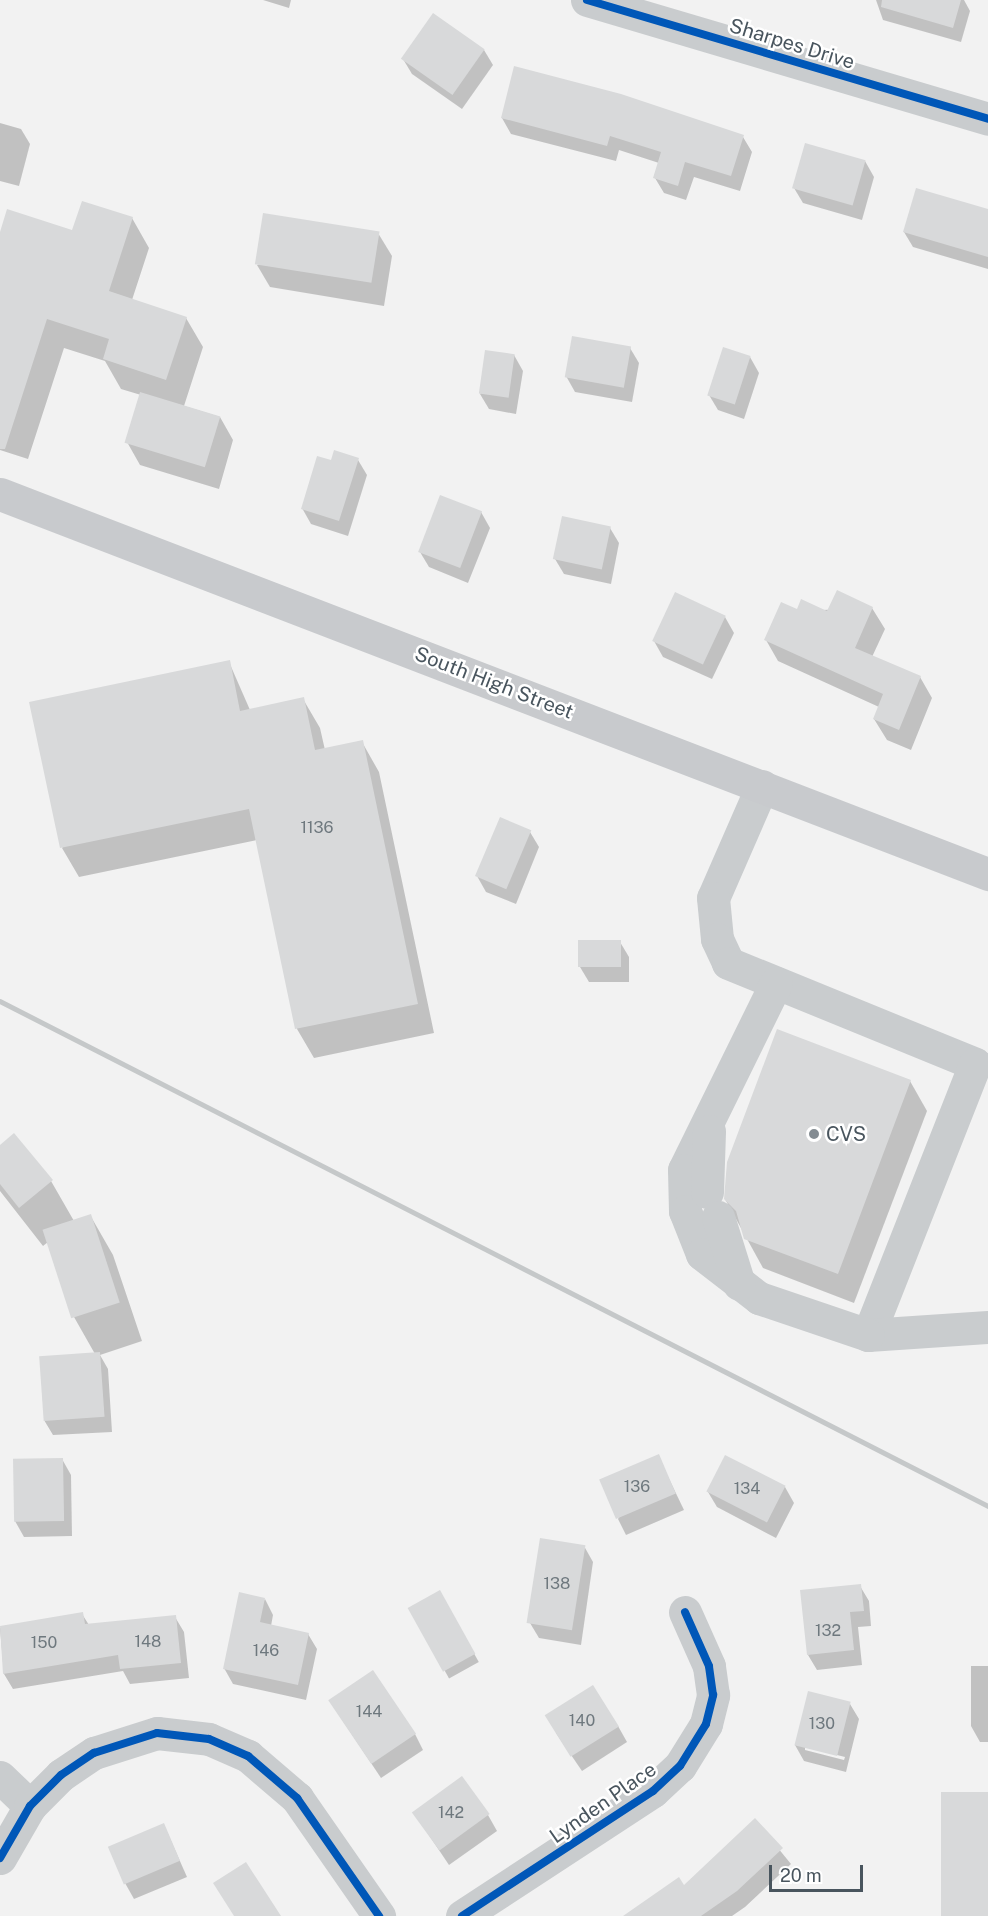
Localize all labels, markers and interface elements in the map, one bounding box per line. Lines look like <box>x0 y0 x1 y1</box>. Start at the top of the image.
street label: Sharpes Drive <box>726 14 858 74</box>
street label: South High Street <box>411 642 577 724</box>
house number: 1136 <box>301 818 333 838</box>
place label: CVS <box>826 1122 866 1146</box>
marker: CVS <box>807 1127 821 1141</box>
house number: 136 <box>624 1477 650 1497</box>
house number: 134 <box>734 1479 760 1499</box>
house number: 138 <box>544 1574 570 1594</box>
house number: 132 <box>815 1621 841 1641</box>
house number: 148 <box>135 1632 161 1652</box>
house number: 150 <box>31 1633 57 1653</box>
house number: 146 <box>253 1641 279 1661</box>
house number: 144 <box>356 1702 382 1722</box>
house number: 140 <box>569 1711 595 1731</box>
house number: 130 <box>809 1714 835 1734</box>
street label: Lynden Place <box>545 1757 661 1849</box>
house number: 142 <box>438 1803 464 1823</box>
scale bar <box>772 1853 866 1891</box>
text: 20 m <box>780 1865 822 1886</box>

